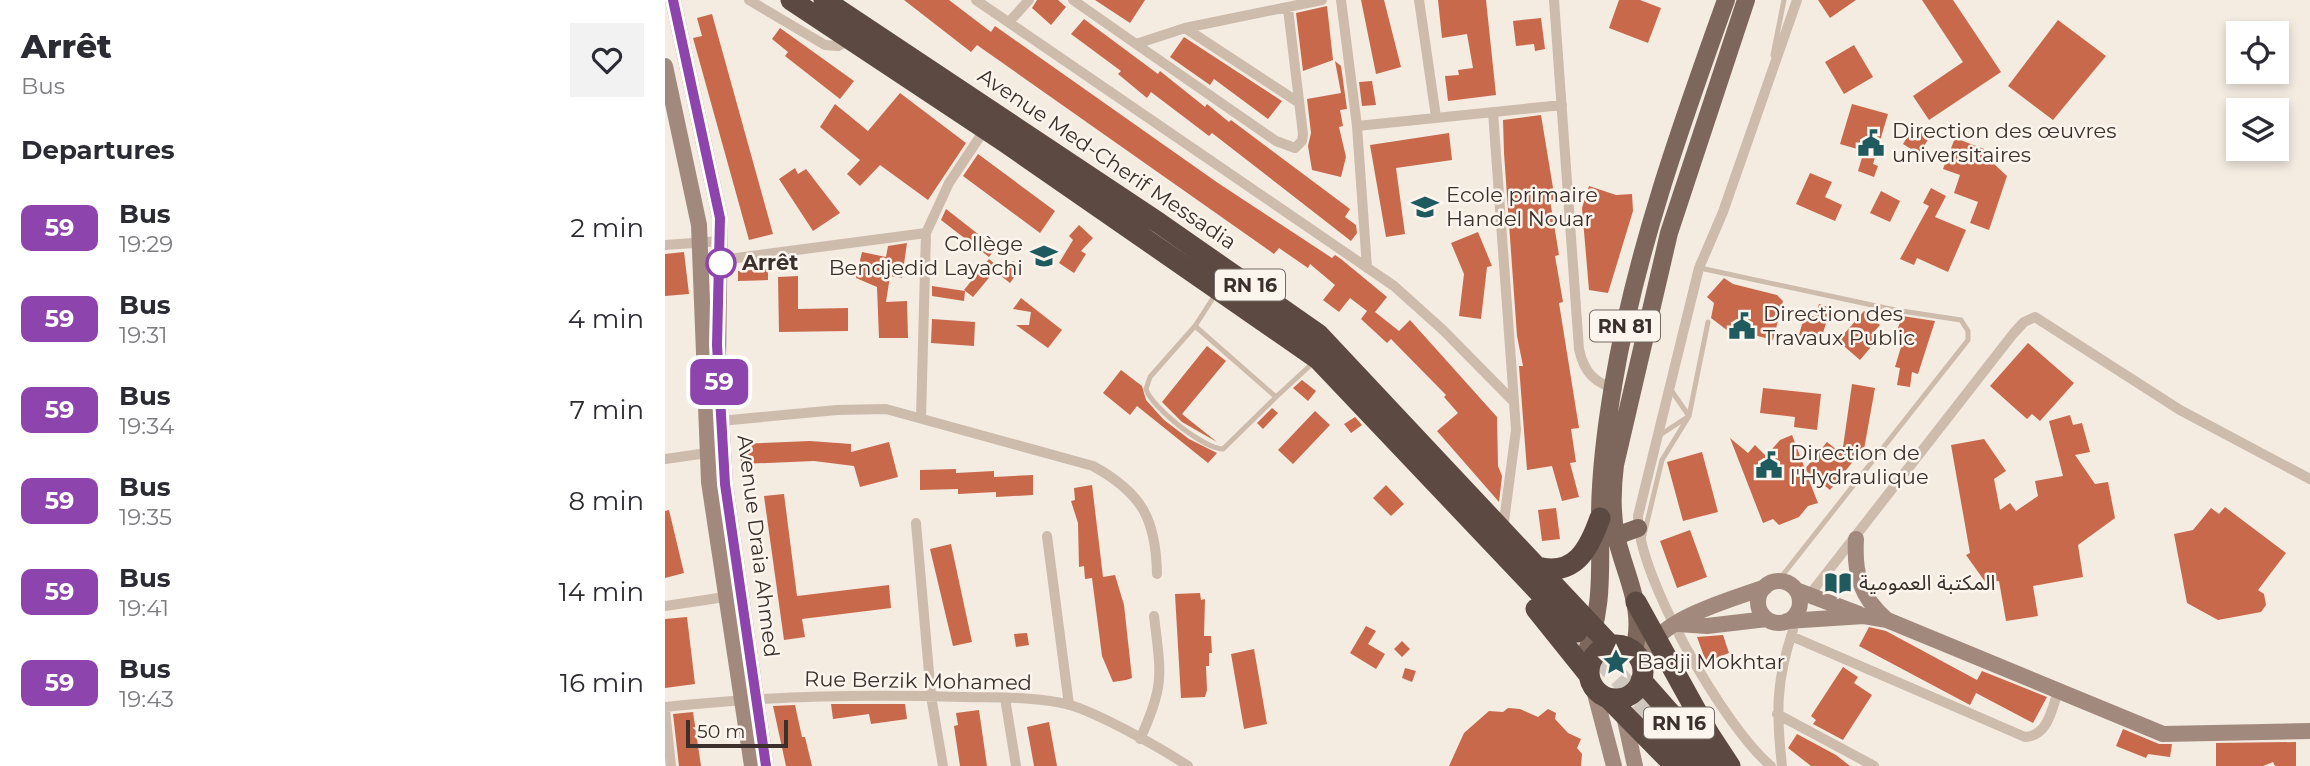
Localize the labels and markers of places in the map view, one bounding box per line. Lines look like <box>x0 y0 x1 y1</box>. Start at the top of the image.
place label: Direction des œuvres universitaires <box>1892 118 2117 167</box>
public building icon: Direction des œuvres universitaires <box>1856 128 1886 158</box>
place label: Ecole primaire Handel Nouar <box>1446 182 1598 231</box>
school or university icon: Ecole primaire Handel Nouar <box>1410 192 1440 222</box>
place label: Collège Bendjedid Layachi <box>829 231 1023 280</box>
school or university icon: Collège Bendjedid Layachi <box>1029 241 1059 271</box>
marker: Arrêt <box>706 248 736 278</box>
place label: Arrêt <box>741 250 798 275</box>
place label: Direction des Travaux Public <box>1763 301 1915 350</box>
public building icon: Direction des Travaux Public <box>1727 311 1757 341</box>
place label: Direction de l'Hydraulique <box>1790 440 1929 489</box>
public building icon: Direction de l'Hydraulique <box>1754 450 1784 480</box>
library icon: المكتبة العمومية <box>1823 568 1853 598</box>
place label: المكتبة العمومية <box>1859 570 1996 595</box>
place icon: Badji Mokhtar <box>1601 647 1631 677</box>
place label: Badji Mokhtar <box>1637 649 1785 674</box>

